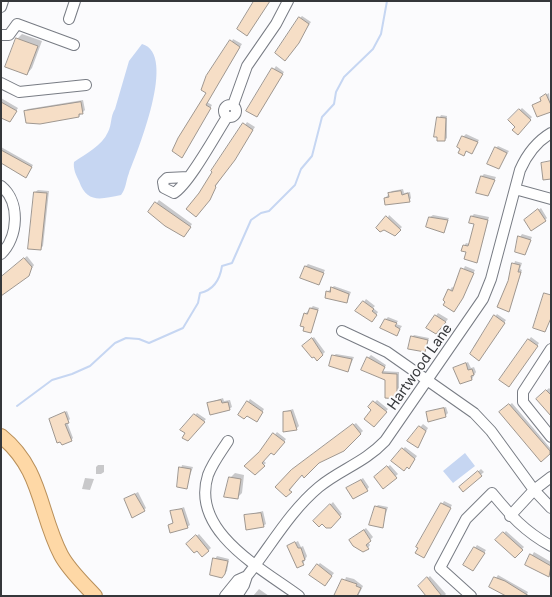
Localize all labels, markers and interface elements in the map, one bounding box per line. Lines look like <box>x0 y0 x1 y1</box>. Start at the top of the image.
street label: Hartwood Lane <box>384 321 456 413</box>

